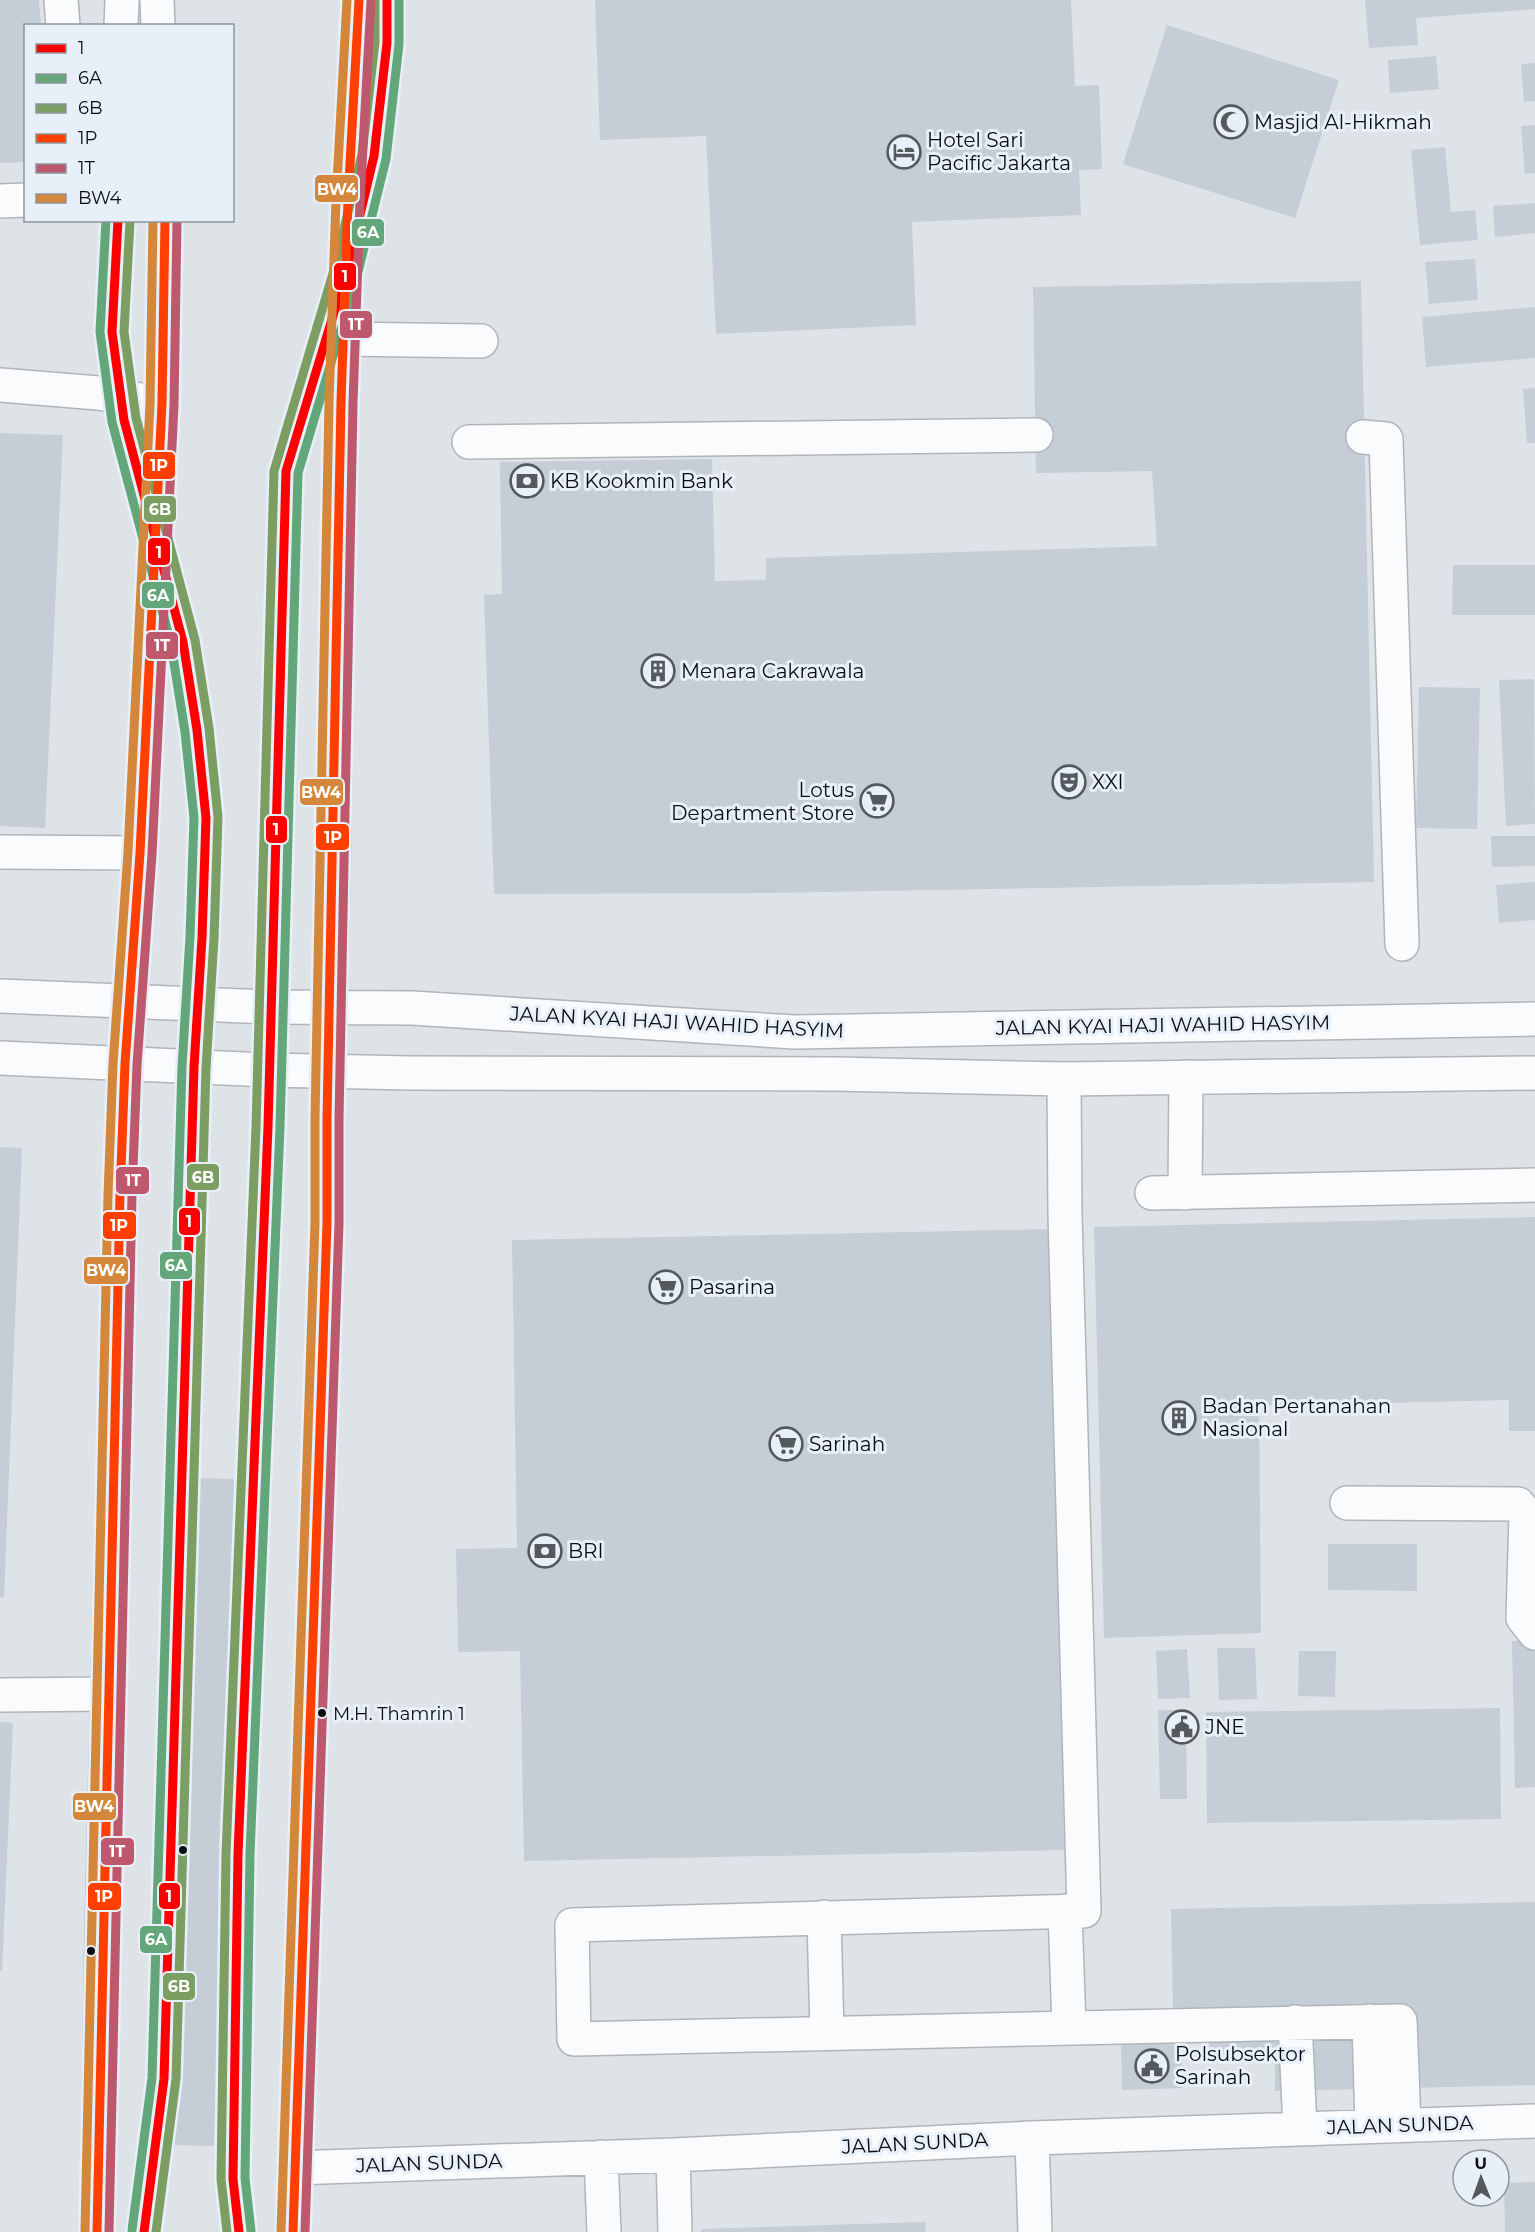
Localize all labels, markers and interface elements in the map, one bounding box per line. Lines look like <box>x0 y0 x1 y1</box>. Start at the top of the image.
legend <box>24 24 234 222</box>
text: 1 <box>78 37 85 59</box>
text: 6A <box>78 67 102 89</box>
text: 6B <box>78 97 103 119</box>
mosque icon: Masjid Al-Hikmah <box>1213 104 1249 140</box>
place label: Masjid Al-Hikmah <box>1254 110 1432 134</box>
text: 1P <box>78 127 97 149</box>
place label: Hotel Sari Pacific Jakarta <box>927 128 1071 175</box>
hotel icon: Hotel Sari Pacific Jakarta <box>886 134 922 170</box>
text: 1T <box>78 157 95 179</box>
line badge: BW4 <box>314 174 359 203</box>
text: BW4 <box>317 180 357 199</box>
text: BW4 <box>78 187 122 209</box>
line badge: 6A <box>351 218 385 247</box>
text: 6A <box>357 223 380 242</box>
line badge: 1 <box>333 262 357 291</box>
text: 1 <box>342 267 348 286</box>
line badge: 1T <box>339 310 373 339</box>
text: 1T <box>348 315 364 334</box>
line badge: 1P <box>142 451 176 480</box>
text: 1P <box>150 456 168 475</box>
bank icon: KB Kookmin Bank <box>509 463 545 499</box>
place label: KB Kookmin Bank <box>550 469 733 493</box>
line badge: 6B <box>143 495 177 523</box>
text: 6B <box>149 500 171 519</box>
line badge: 1 <box>147 537 171 566</box>
text: 1 <box>156 543 162 562</box>
line badge: 6A <box>141 581 175 609</box>
text: 6A <box>147 586 170 605</box>
line badge: 1T <box>145 631 179 660</box>
text: 1T <box>154 636 170 655</box>
building icon: Menara Cakrawala <box>640 653 676 689</box>
place label: Menara Cakrawala <box>681 659 864 683</box>
theatre icon: XXI <box>1051 764 1087 800</box>
place label: XXI <box>1092 770 1123 794</box>
line badge: BW4 <box>299 778 344 806</box>
place label: Lotus Department Store <box>671 778 854 825</box>
text: BW4 <box>301 783 341 802</box>
supermarket icon: Lotus Department Store <box>859 783 895 819</box>
line badge: 1 <box>265 815 288 844</box>
text: 1 <box>273 820 279 839</box>
line badge: 1P <box>315 823 350 851</box>
text: 1P <box>324 828 342 847</box>
street label: JALAN KYAI HAJI WAHID HASYIM <box>508 1001 845 1043</box>
street label: JALAN KYAI HAJI WAHID HASYIM <box>995 1010 1330 1040</box>
line badge: 6B <box>186 1163 220 1191</box>
line badge: 1T <box>115 1166 150 1195</box>
text: 6B <box>192 1168 214 1187</box>
text: 1T <box>125 1171 141 1190</box>
line badge: 1 <box>178 1207 201 1236</box>
line badge: 1P <box>102 1211 137 1240</box>
text: 1 <box>186 1212 192 1231</box>
text: 1P <box>110 1216 128 1235</box>
line badge: 6A <box>159 1251 193 1280</box>
line badge: BW4 <box>83 1256 129 1285</box>
text: 6A <box>165 1256 188 1275</box>
text: BW4 <box>86 1261 126 1280</box>
supermarket icon: Pasarina <box>648 1269 684 1305</box>
place label: Pasarina <box>689 1275 775 1299</box>
place label: Badan Pertanahan Nasional <box>1202 1394 1391 1441</box>
building icon: Badan Pertanahan Nasional <box>1161 1400 1197 1436</box>
supermarket icon: Sarinah <box>768 1426 804 1462</box>
place label: Sarinah <box>809 1432 885 1456</box>
bank icon: BRI <box>527 1533 563 1569</box>
place label: BRI <box>568 1539 604 1563</box>
place label: M.H. Thamrin 1 <box>333 1703 465 1725</box>
marker: M.H. Thamrin 1 <box>316 1707 328 1719</box>
public building icon: JNE <box>1164 1709 1200 1745</box>
place label: JNE <box>1204 1715 1245 1739</box>
line badge: BW4 <box>72 1792 117 1821</box>
text: BW4 <box>74 1797 114 1816</box>
line badge: 1T <box>100 1837 135 1866</box>
text: 1T <box>109 1842 125 1861</box>
unlabelled marker <box>177 1844 189 1856</box>
line badge: 1P <box>87 1882 122 1911</box>
line badge: 1 <box>158 1882 181 1910</box>
text: 1P <box>95 1887 113 1906</box>
text: 1 <box>166 1887 172 1906</box>
line badge: 6A <box>139 1925 173 1954</box>
text: 6A <box>145 1930 168 1949</box>
unlabelled marker <box>85 1945 97 1957</box>
line badge: 6B <box>162 1972 196 2001</box>
text: 6B <box>168 1977 190 1996</box>
place label: Polsubsektor Sarinah <box>1175 2042 1306 2089</box>
public building icon: Polsubsektor Sarinah <box>1134 2048 1170 2084</box>
street label: JALAN SUNDA <box>1325 2110 1474 2140</box>
street label: JALAN SUNDA <box>840 2127 990 2159</box>
street label: JALAN SUNDA <box>354 2148 503 2178</box>
north arrow <box>1451 2148 1511 2208</box>
text: U <box>1474 2154 1487 2173</box>

